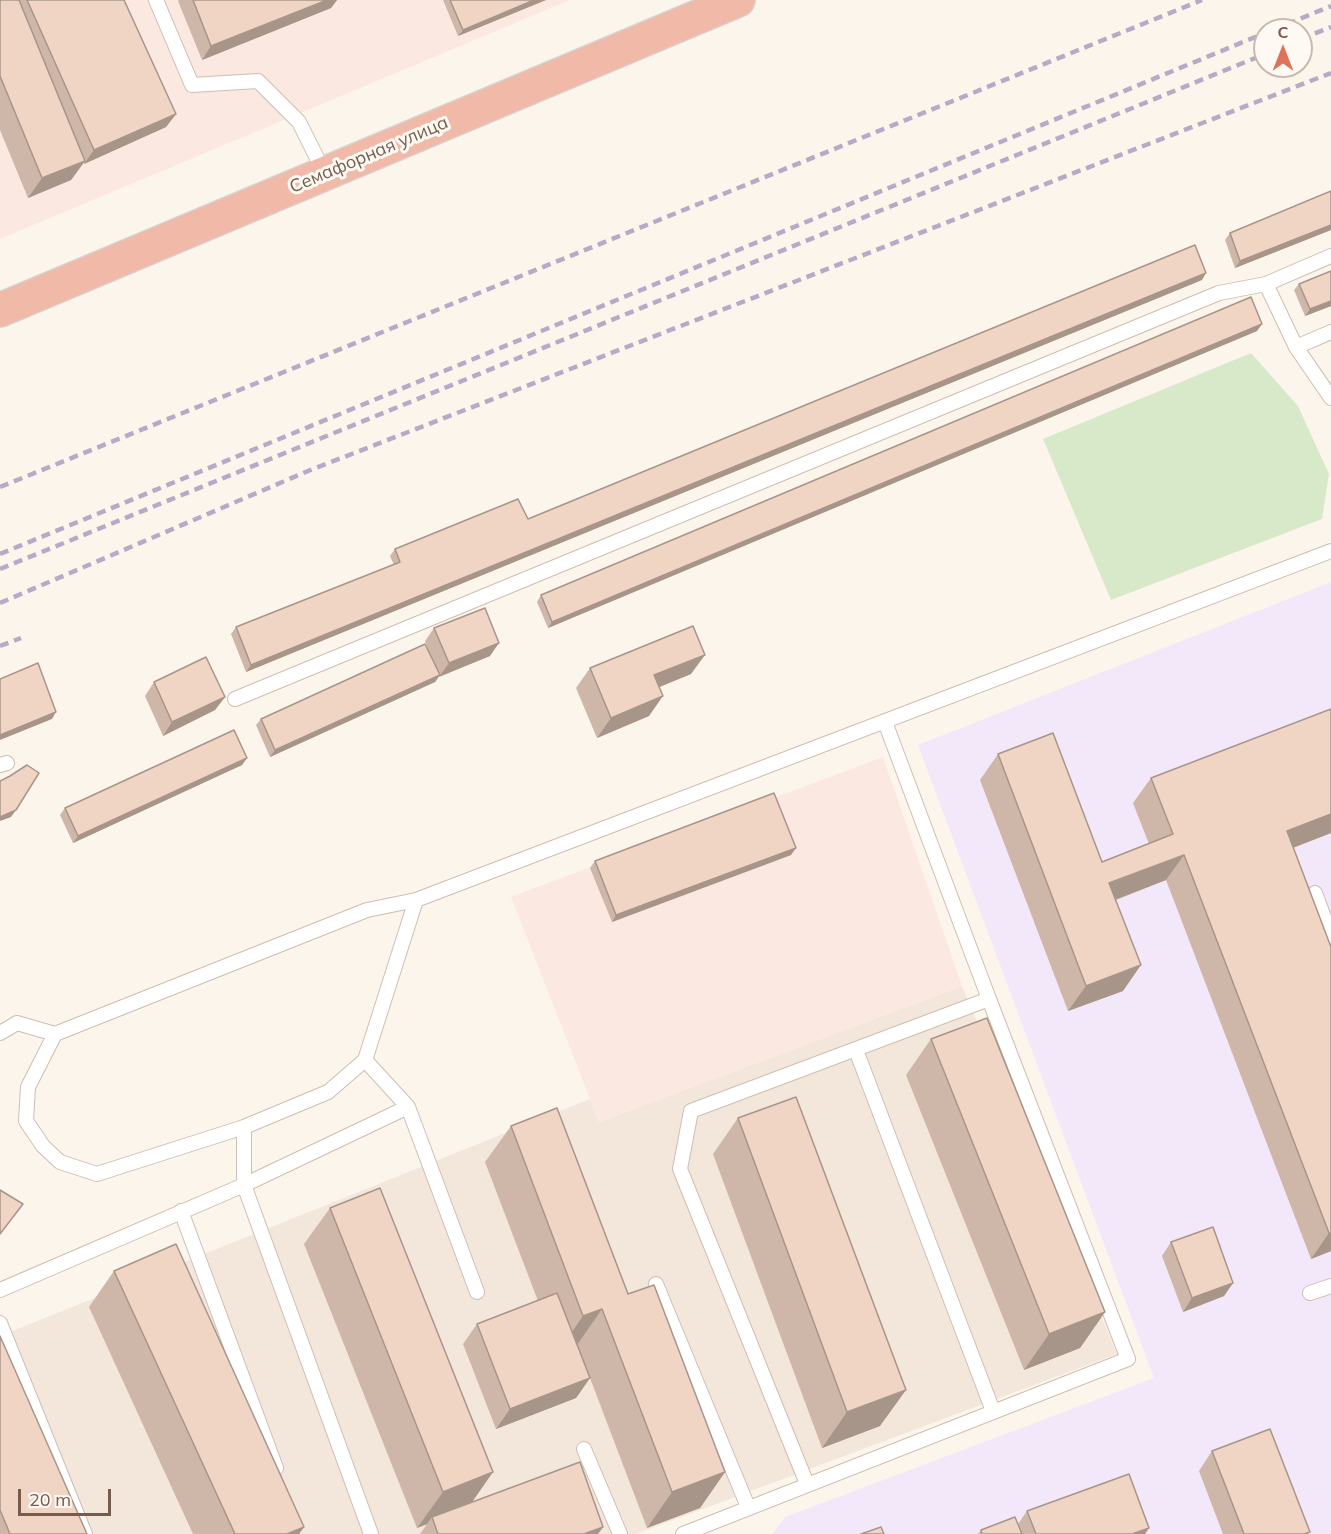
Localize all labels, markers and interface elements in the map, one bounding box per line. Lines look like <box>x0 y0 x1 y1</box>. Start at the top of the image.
north arrow <box>1253 18 1313 78</box>
text: С <box>1278 22 1288 42</box>
street label: Семафорная улица <box>286 112 452 198</box>
scale bar <box>21 1477 114 1515</box>
text: 20 m <box>29 1488 71 1511</box>

